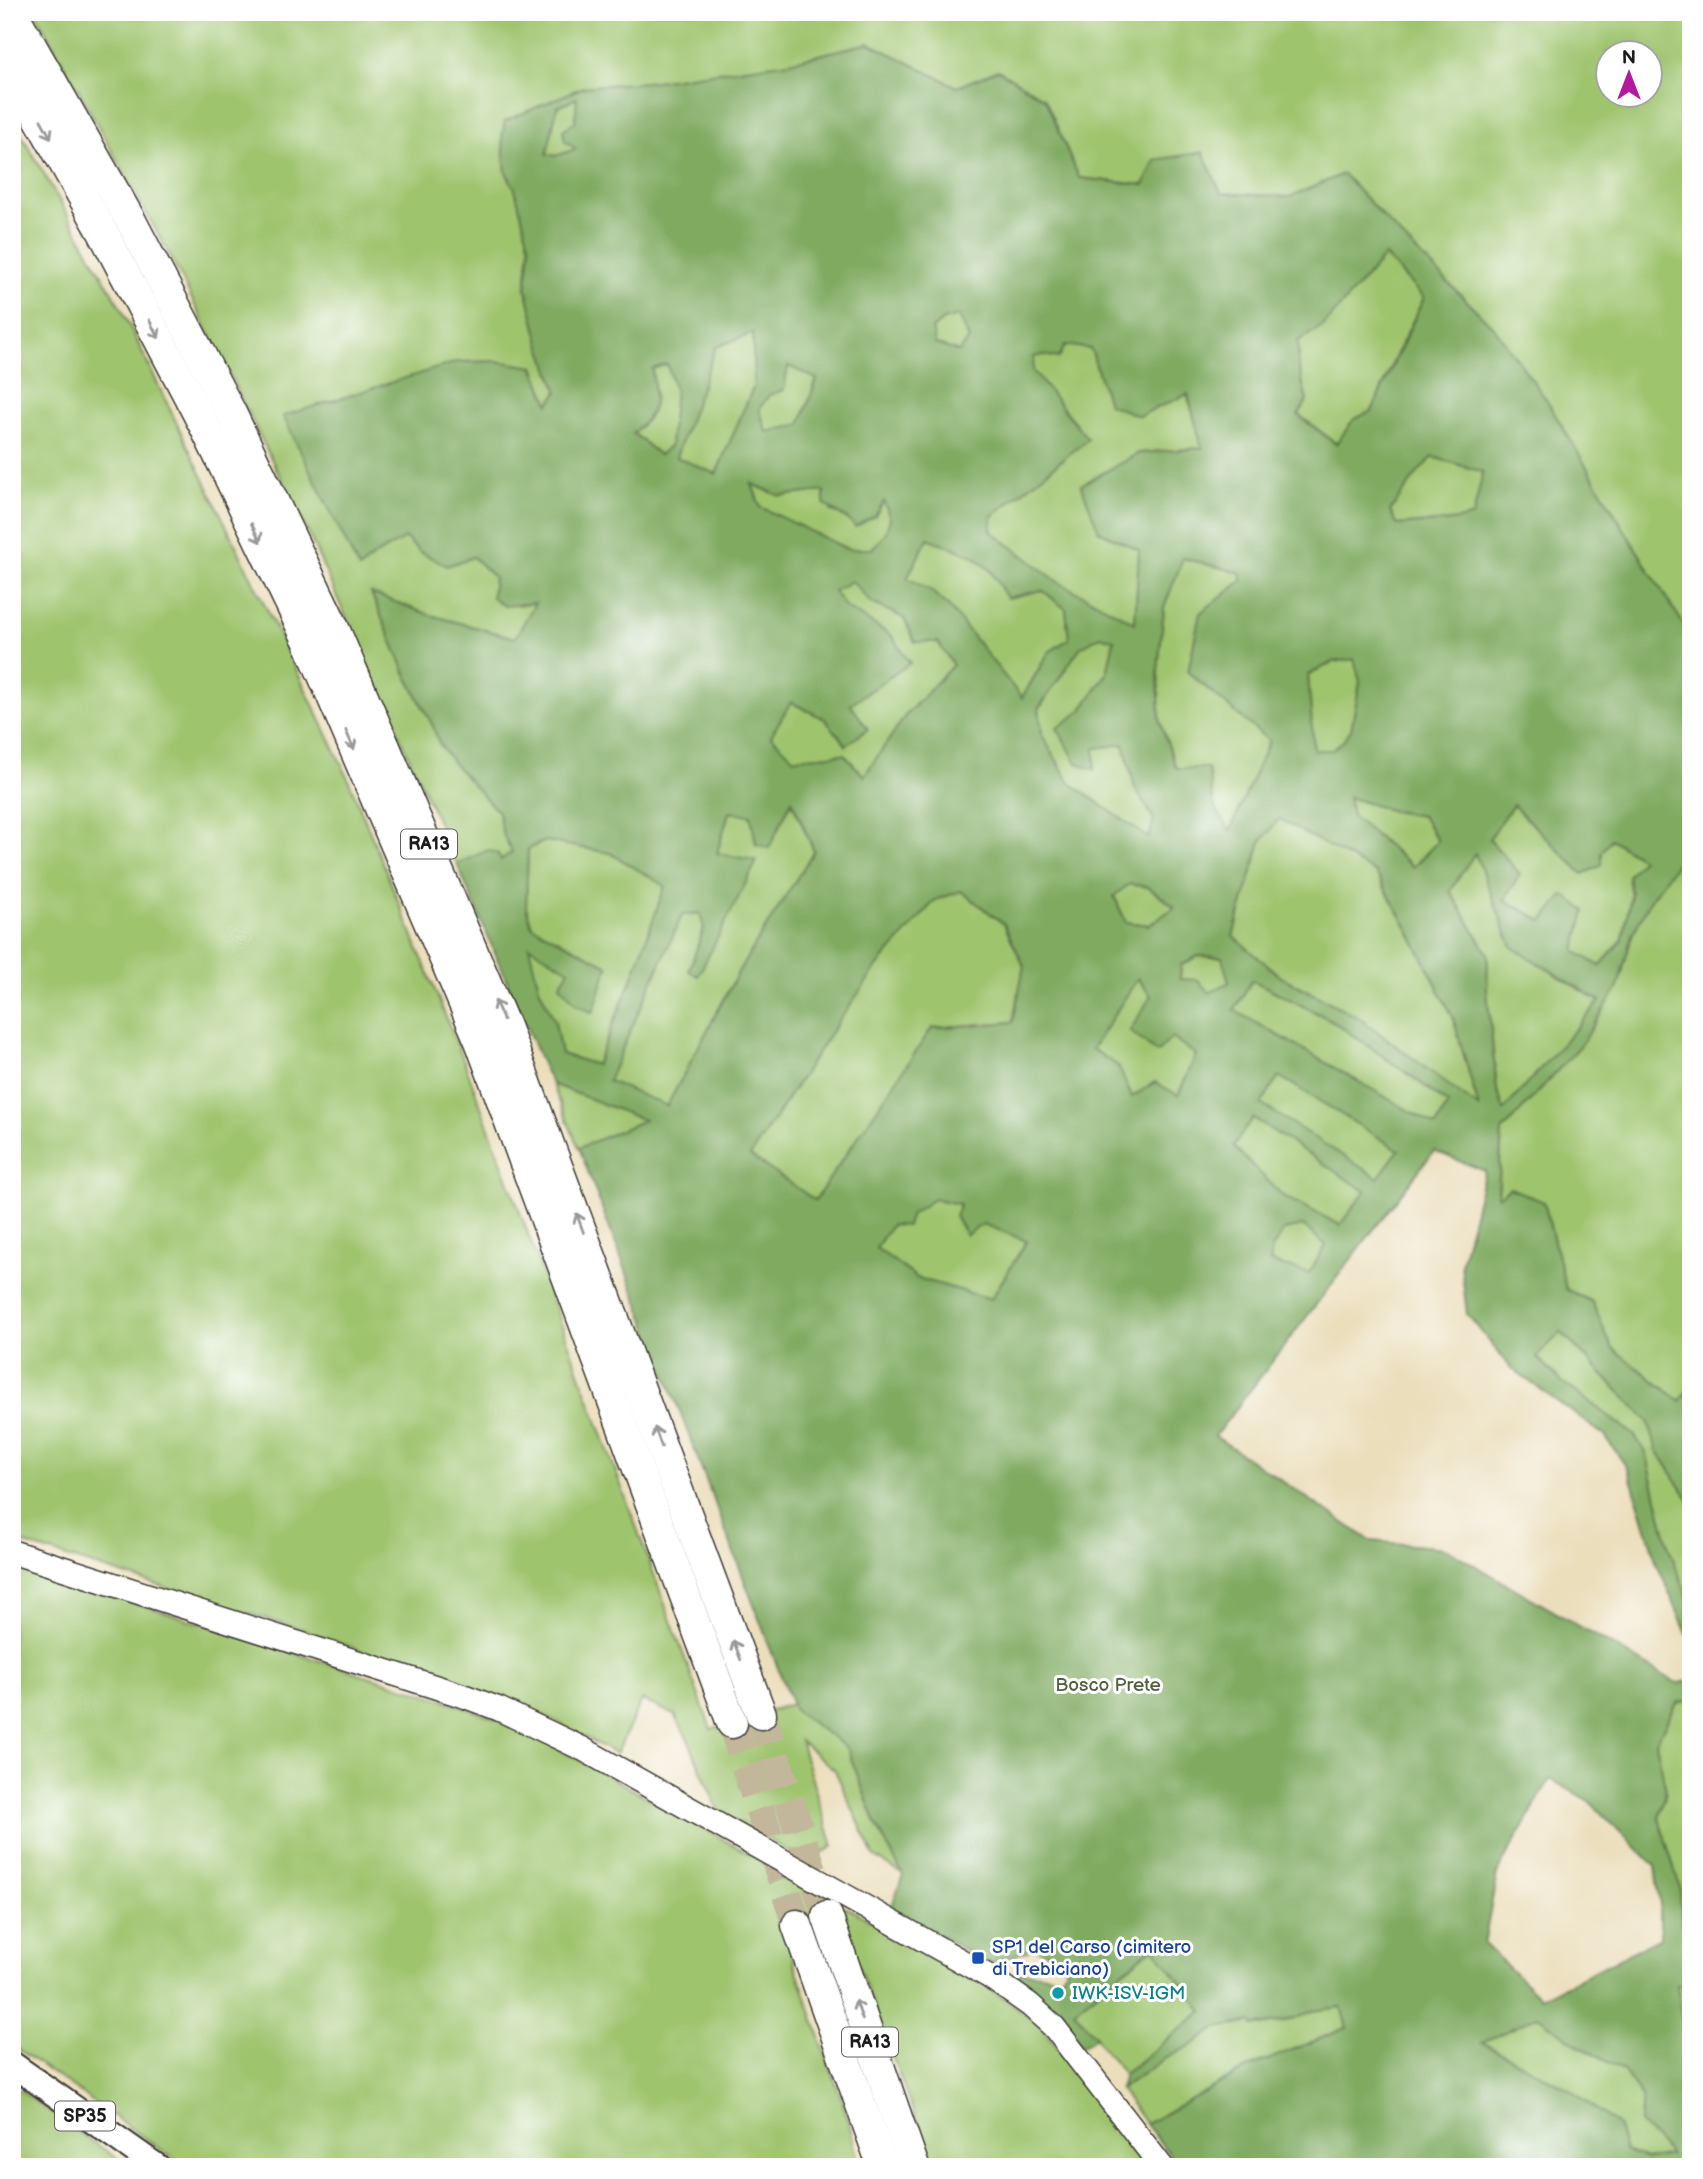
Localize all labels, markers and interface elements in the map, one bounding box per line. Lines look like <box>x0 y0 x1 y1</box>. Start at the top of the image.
north arrow <box>1594 38 1664 108</box>
text: N <box>1622 47 1636 70</box>
one-way arrow <box>40 118 53 139</box>
one-way arrow <box>147 319 161 339</box>
one-way arrow <box>250 522 263 543</box>
one-way arrow <box>344 729 357 750</box>
road number: RA13 <box>401 830 457 858</box>
one-way arrow <box>491 1000 504 1022</box>
one-way arrow <box>573 1212 585 1234</box>
one-way arrow <box>650 1426 663 1448</box>
one-way arrow <box>730 1639 742 1661</box>
park label: Bosco Prete <box>1055 1674 1161 1697</box>
place label: SP1 del Carso (cimitero di Trebiciano) <box>992 1936 1191 1981</box>
marker: SP1 del Carso (cimitero di Trebiciano) <box>970 1950 986 1966</box>
place label: IWK-ISV-IGM <box>1072 1982 1186 2005</box>
marker: IWK-ISV-IGM <box>1050 1985 1066 2001</box>
one-way arrow <box>852 1999 864 2021</box>
road number: RA13 <box>842 2028 898 2056</box>
road number: SP35 <box>55 2102 115 2130</box>

